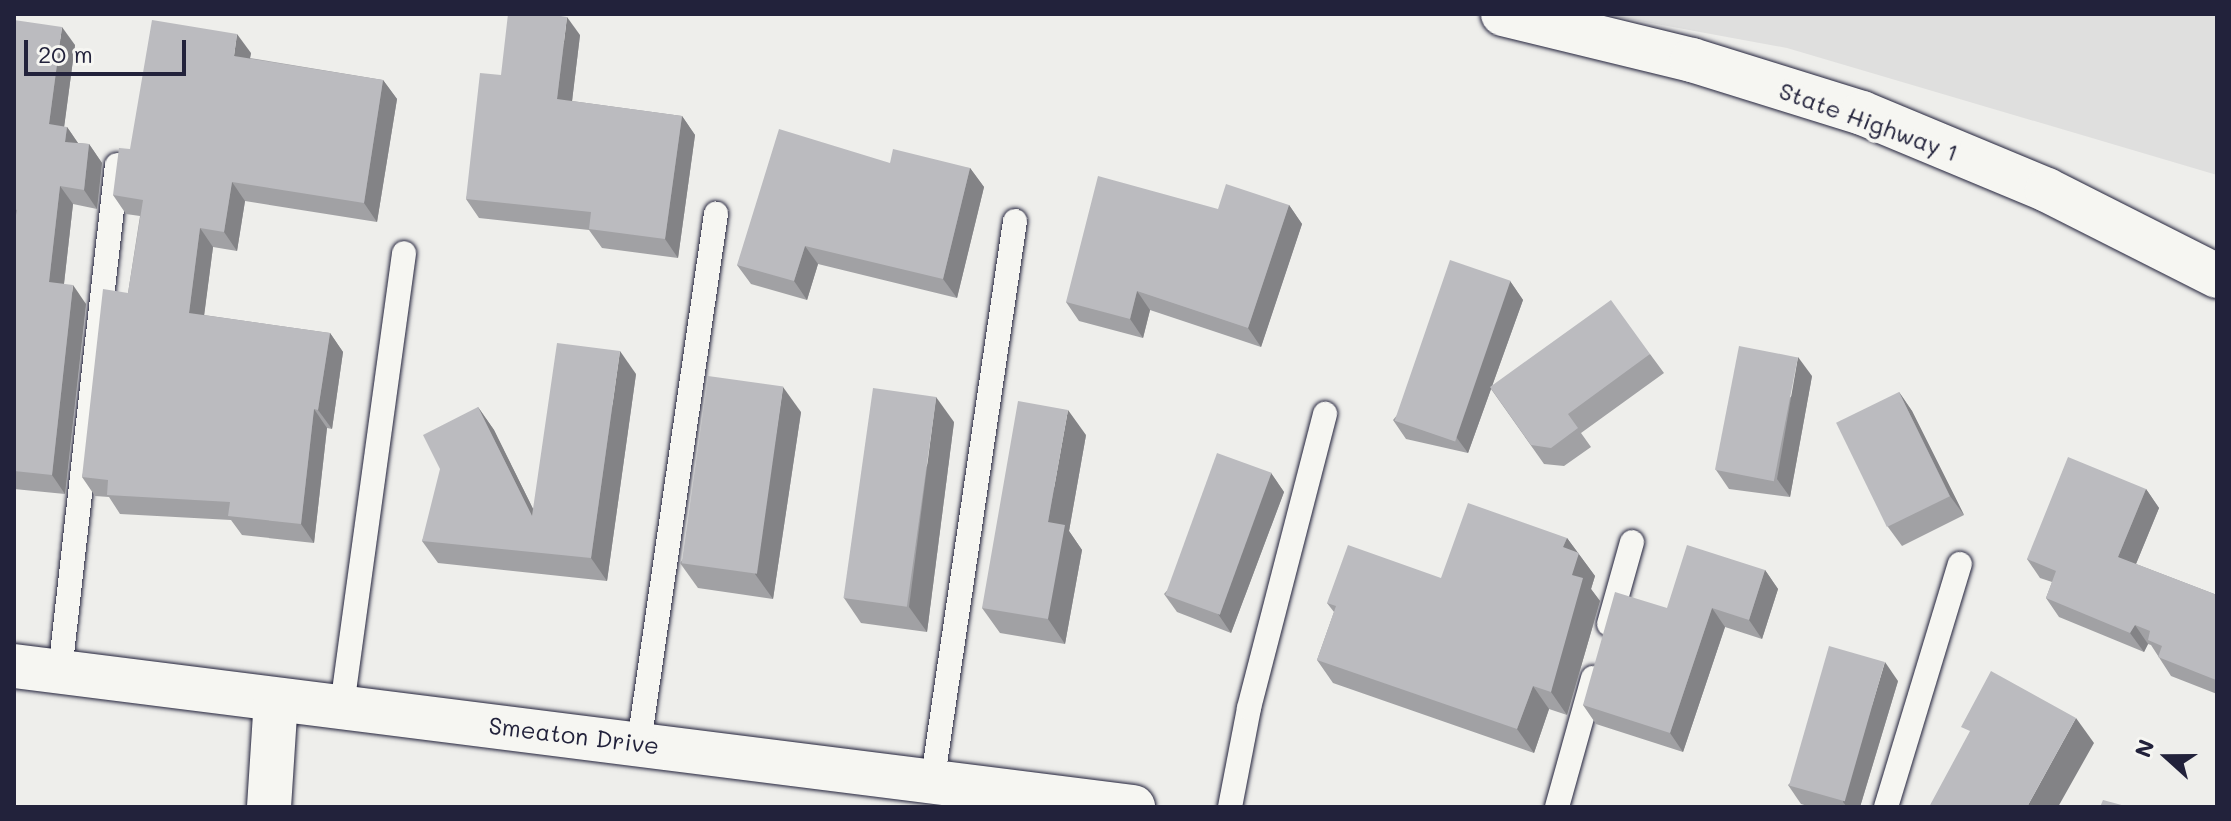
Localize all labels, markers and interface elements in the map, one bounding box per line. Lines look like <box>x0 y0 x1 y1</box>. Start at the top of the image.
scale bar <box>28 24 190 74</box>
text: 20 m <box>38 38 93 69</box>
street label: State Highway 1 <box>1775 75 1963 167</box>
street label: Smeaton Drive <box>487 710 661 760</box>
north arrow <box>2127 717 2207 797</box>
text: N <box>2128 735 2161 761</box>

